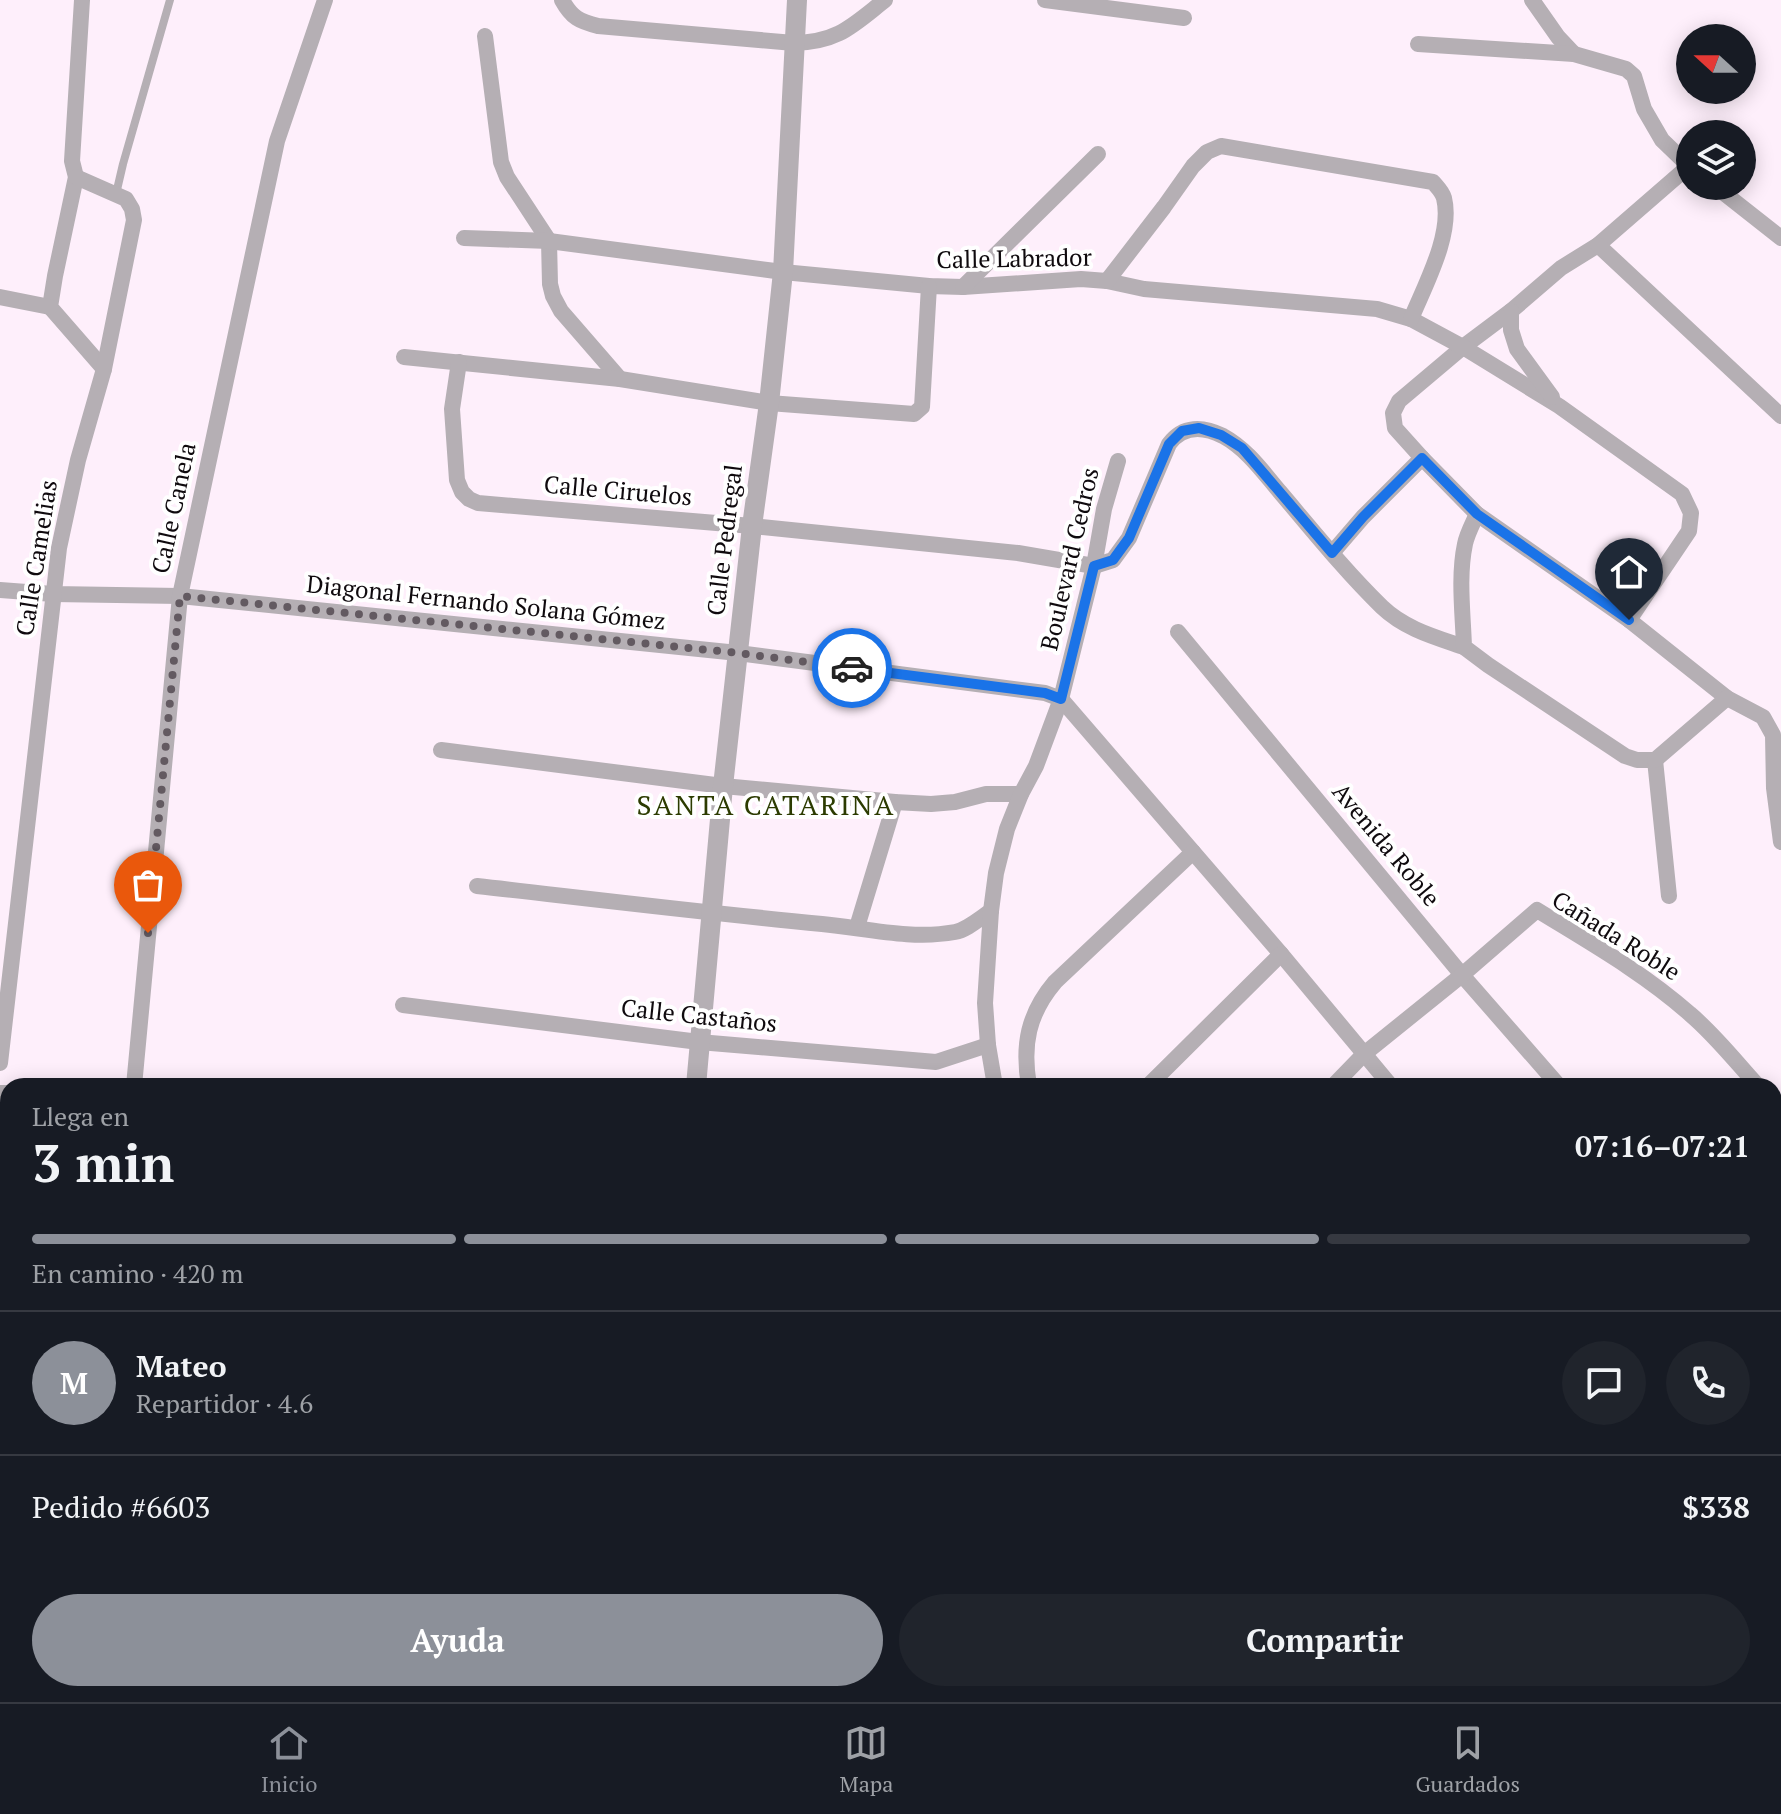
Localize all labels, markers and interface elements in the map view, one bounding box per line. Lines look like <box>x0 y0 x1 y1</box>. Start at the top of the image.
north arrow <box>1676 24 1756 104</box>
map controls <box>1676 24 1756 200</box>
button: layers <box>1676 120 1756 200</box>
street label: Calle Labrador <box>936 241 1093 275</box>
street label: Calle Canela <box>144 439 203 576</box>
street label: Calle Pedregal <box>699 462 749 617</box>
street label: Boulevard Cedros <box>1032 464 1106 653</box>
street label: Calle Ciruelos <box>543 468 693 512</box>
street label: Calle Camelias <box>8 478 64 638</box>
pin <box>1595 538 1663 620</box>
icon: home <box>1607 550 1651 594</box>
street label: Diagonal Fernando Solana Gómez <box>305 567 667 637</box>
courier <box>812 628 892 708</box>
icon: car <box>830 646 874 690</box>
street label: Avenida Roble <box>1326 776 1448 913</box>
district label: SANTA CATARINA <box>637 786 895 823</box>
pin <box>114 851 182 933</box>
icon: bag <box>126 863 170 907</box>
street label: Cañada Roble <box>1546 883 1687 987</box>
street label: Calle Castaños <box>619 991 779 1039</box>
text: Llega en <box>32 1099 129 1133</box>
text: 07:16–07:21 <box>1575 1126 1750 1166</box>
text: 3 min <box>32 1128 174 1197</box>
text: En camino · 420 m <box>32 1256 243 1290</box>
button: chat <box>1562 1341 1646 1425</box>
button: phone <box>1666 1341 1750 1425</box>
text: Mateo <box>136 1346 227 1386</box>
text: M <box>60 1363 88 1403</box>
text: Repartidor · 4.6 <box>136 1386 313 1420</box>
text: Pedido #6603 <box>32 1487 210 1527</box>
text: $338 <box>1682 1487 1750 1527</box>
button: Ayuda <box>32 1594 883 1686</box>
button: Compartir <box>899 1594 1750 1686</box>
tab: Inicio <box>261 1721 318 1798</box>
tab: Mapa <box>840 1721 893 1798</box>
tab: Guardados <box>1415 1721 1520 1798</box>

